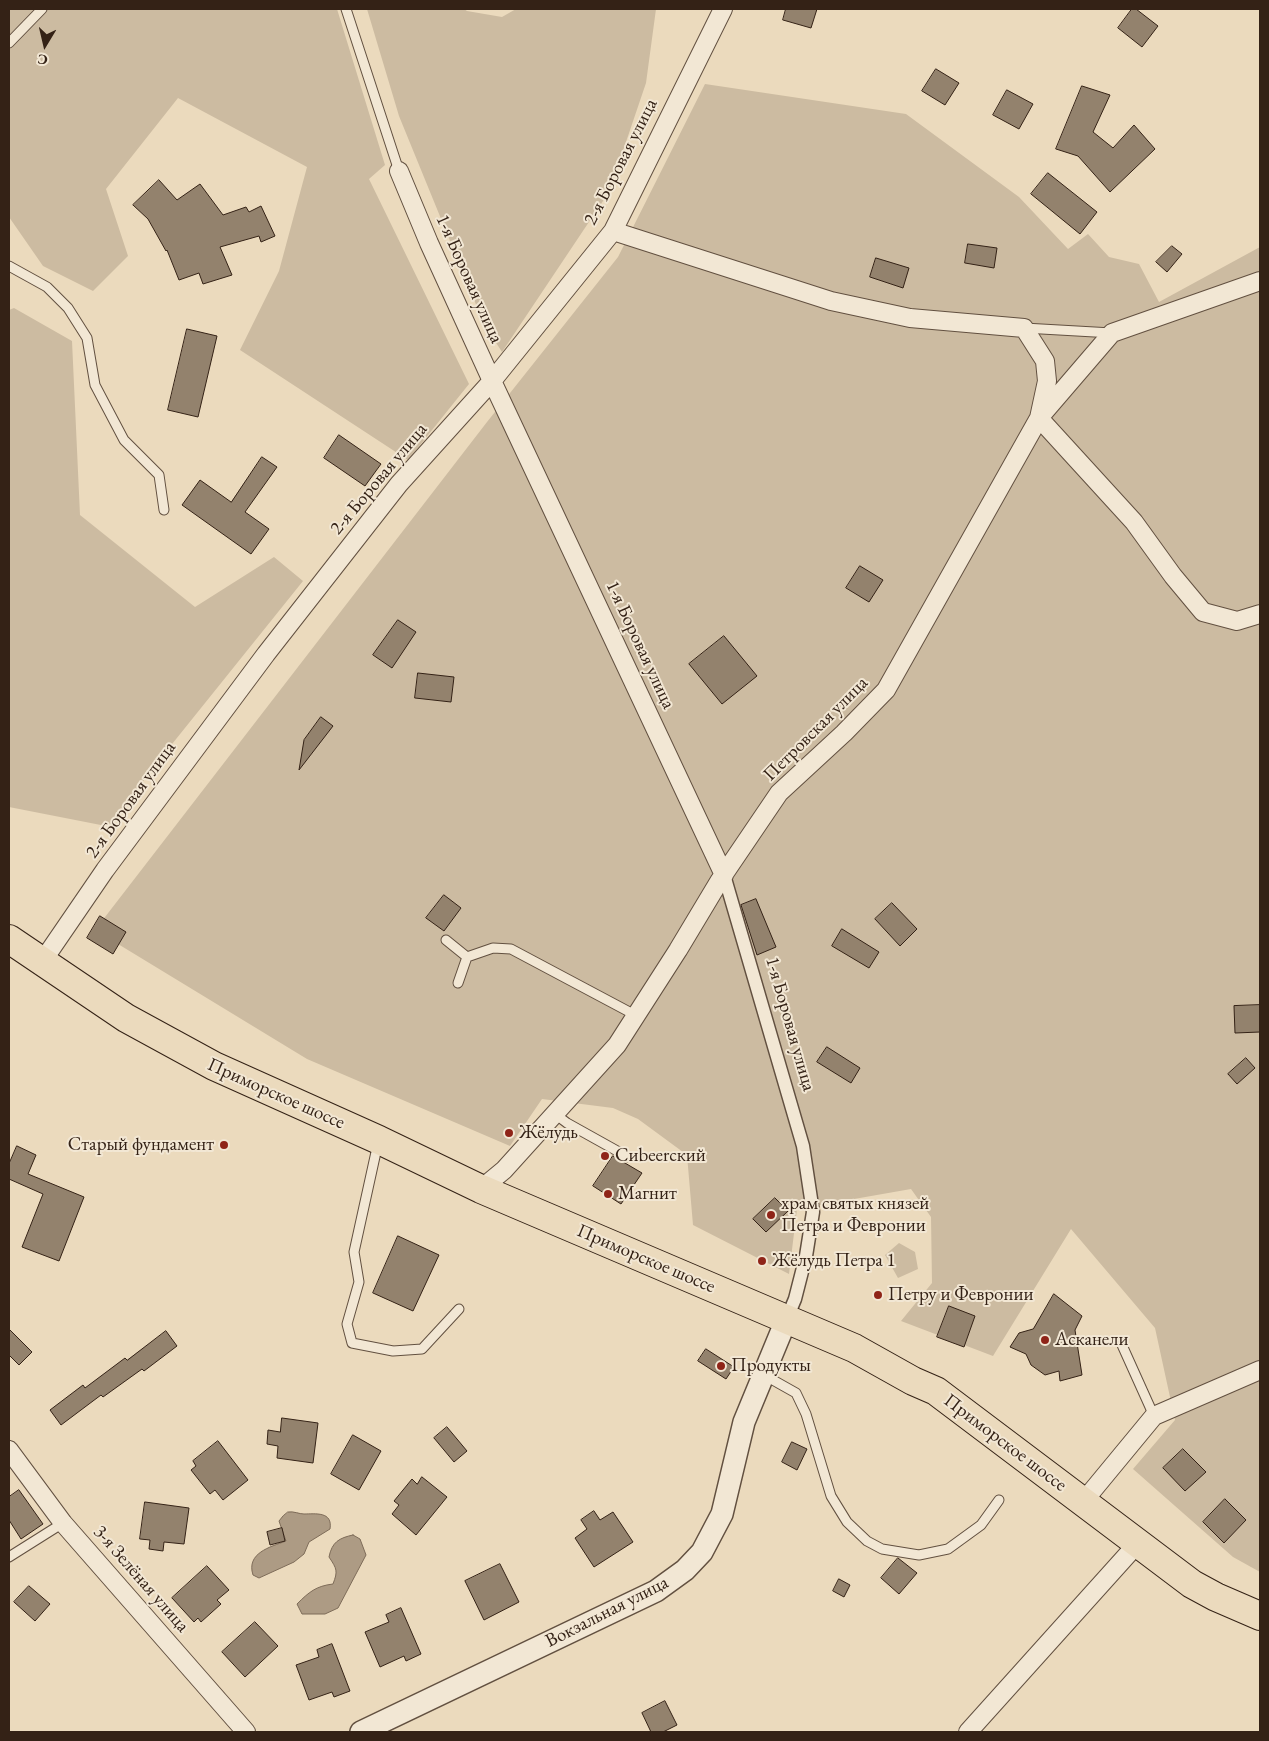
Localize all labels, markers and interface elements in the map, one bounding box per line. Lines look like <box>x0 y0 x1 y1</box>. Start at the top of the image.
north arrow <box>20 20 70 70</box>
text: С <box>36 50 49 69</box>
street label: 2-я Боровая улица <box>579 95 663 229</box>
street label: 1-я Боровая улица <box>430 211 508 347</box>
street label: 2-я Боровая улица <box>326 419 432 539</box>
street label: 1-я Боровая улица <box>600 577 680 713</box>
street label: Петровская улица <box>759 672 873 786</box>
street label: 2-я Боровая улица <box>81 737 181 863</box>
street label: 1-я Боровая улица <box>760 954 820 1094</box>
street label: Приморское шоссе <box>204 1053 348 1135</box>
place label: Жёлудь <box>519 1122 578 1144</box>
marker: Жёлудь <box>503 1127 515 1139</box>
place label: Старый фундамент <box>68 1134 214 1156</box>
marker: Старый фундамент <box>218 1139 230 1151</box>
place label: Сиbeerский <box>615 1145 706 1167</box>
marker: Сиbeerский <box>599 1150 611 1162</box>
place label: Магнит <box>618 1183 677 1205</box>
marker: Магнит <box>602 1188 614 1200</box>
place label: храм святых князей Петра и Февронии <box>781 1193 929 1237</box>
marker: храм святых князей Петра и Февронии <box>765 1209 777 1221</box>
street label: Приморское шоссе <box>573 1220 719 1298</box>
place label: Жёлудь Петра 1 <box>772 1250 896 1272</box>
marker: Жёлудь Петра 1 <box>756 1255 768 1267</box>
place label: Петру и Февронии <box>888 1284 1033 1306</box>
marker: Петру и Февронии <box>872 1289 884 1301</box>
place label: Асканели <box>1055 1329 1128 1351</box>
marker: Асканели <box>1039 1334 1051 1346</box>
place label: Продукты <box>731 1355 811 1377</box>
marker: Продукты <box>715 1360 727 1372</box>
street label: Приморское шоссе <box>939 1389 1071 1497</box>
street label: 3-я Зелёная улица <box>88 1521 194 1637</box>
street label: Вокзальная улица <box>542 1571 672 1653</box>

